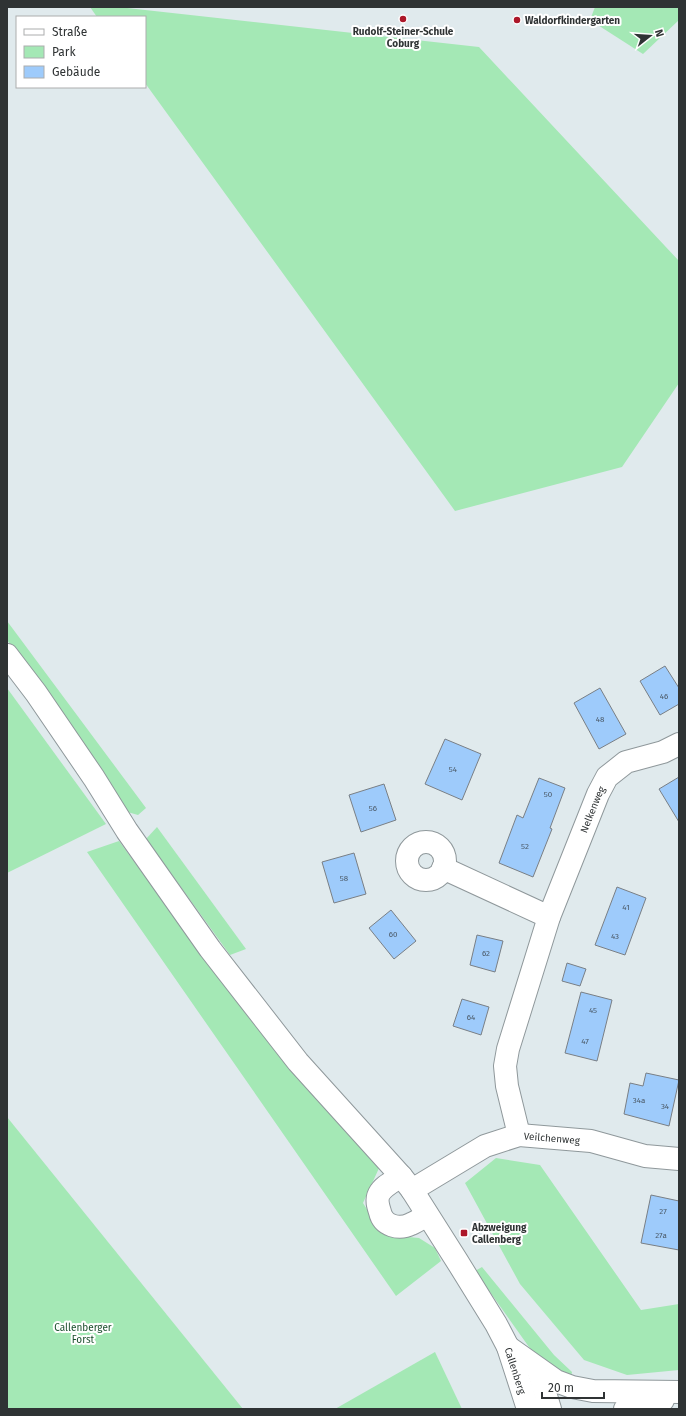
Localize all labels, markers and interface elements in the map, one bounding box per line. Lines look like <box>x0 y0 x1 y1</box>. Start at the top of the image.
marker: Rudolf-Steiner-Schule Coburg <box>398 14 408 24</box>
marker: Waldorfkindergarten <box>512 15 522 25</box>
place label: Waldorfkindergarten <box>525 15 620 27</box>
legend <box>16 16 146 88</box>
north arrow <box>630 16 670 56</box>
text: Straße <box>52 25 87 39</box>
place label: Rudolf-Steiner-Schule Coburg <box>353 26 454 50</box>
text: N <box>652 28 666 39</box>
text: Park <box>52 45 76 59</box>
text: Gebäude <box>52 65 100 79</box>
house number: 46 <box>660 692 668 701</box>
house number: 48 <box>596 715 605 724</box>
house number: 54 <box>449 765 458 774</box>
street label: Nelkenweg <box>578 784 608 835</box>
house number: 50 <box>544 790 553 799</box>
house number: 56 <box>369 804 377 813</box>
house number: 52 <box>521 842 529 851</box>
house number: 58 <box>340 874 349 883</box>
house number: 41 <box>622 903 630 912</box>
house number: 60 <box>389 930 398 939</box>
house number: 43 <box>611 932 619 941</box>
house number: 62 <box>482 949 490 958</box>
house number: 45 <box>589 1006 597 1015</box>
house number: 64 <box>467 1013 476 1022</box>
house number: 47 <box>581 1037 589 1046</box>
house number: 34a <box>633 1096 645 1105</box>
house number: 34 <box>661 1102 670 1111</box>
street label: Veilchenweg <box>523 1130 581 1147</box>
house number: 27 <box>659 1207 667 1216</box>
place label: Abzweigung Callenberg <box>471 1222 527 1246</box>
marker: Abzweigung Callenberg <box>459 1228 469 1238</box>
house number: 27a <box>655 1231 667 1240</box>
park label: Callenberger Forst <box>54 1322 112 1346</box>
street label: Callenberg <box>502 1346 528 1397</box>
scale bar <box>542 1374 604 1400</box>
text: 20 m <box>548 1381 574 1395</box>

